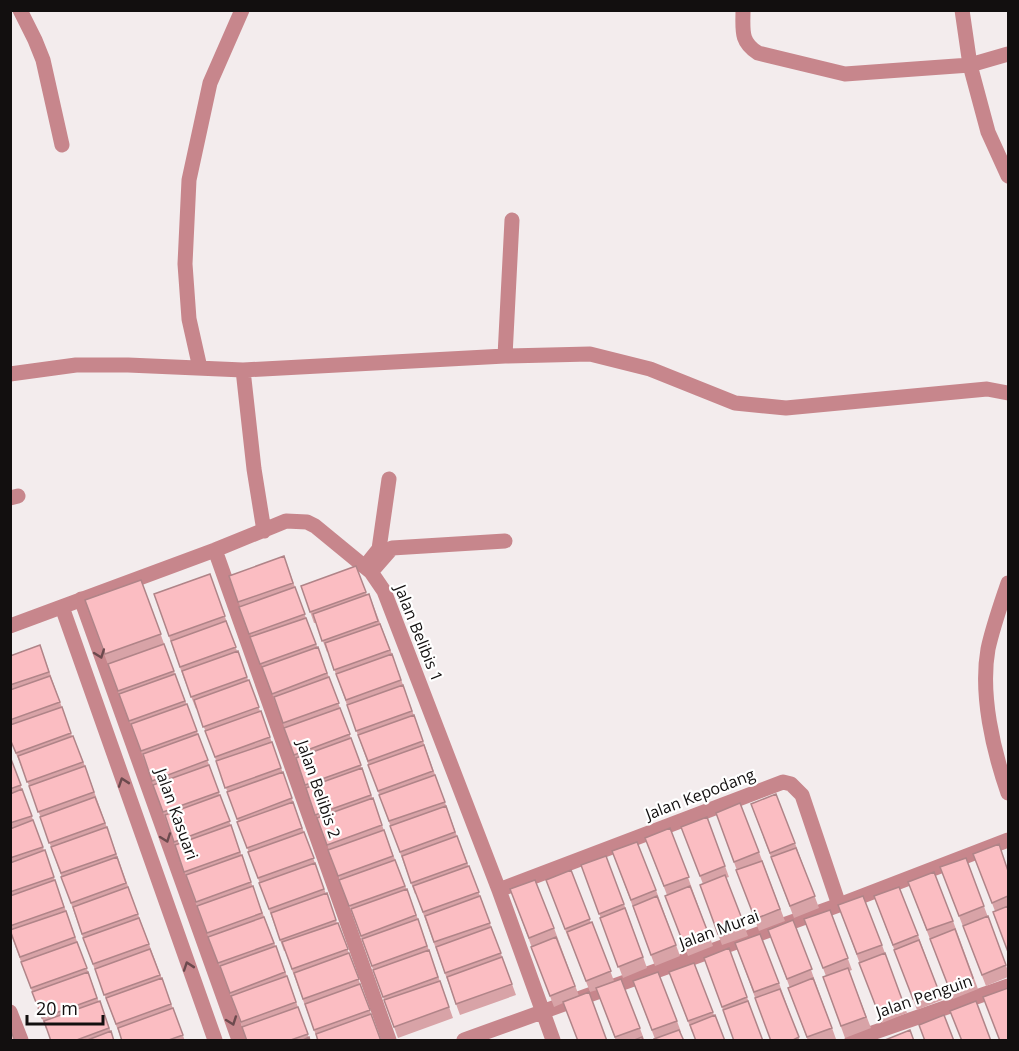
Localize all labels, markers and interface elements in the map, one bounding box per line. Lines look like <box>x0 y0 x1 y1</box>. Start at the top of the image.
street label: Jalan Belibis 1 <box>389 580 448 685</box>
one-way arrow <box>93 648 106 659</box>
street label: Jalan Belibis 2 <box>291 735 346 841</box>
street label: Jalan Kasuari <box>150 763 204 863</box>
street label: Jalan Kepodang <box>640 763 758 826</box>
one-way arrow <box>118 777 131 787</box>
one-way arrow <box>159 832 172 843</box>
street label: Jalan Murai <box>674 904 762 954</box>
one-way arrow <box>183 961 196 971</box>
street label: Jalan Penguin <box>871 969 975 1023</box>
scale bar <box>27 988 104 1026</box>
text: 20 m <box>36 996 78 1020</box>
one-way arrow <box>224 1016 237 1026</box>

